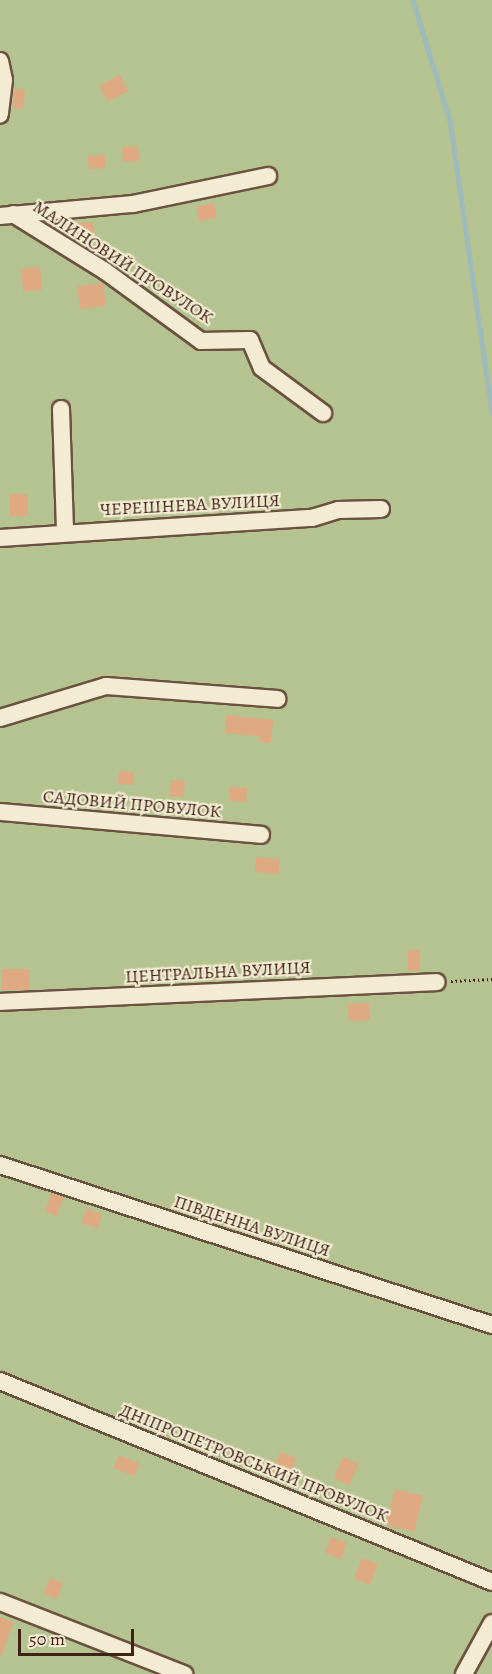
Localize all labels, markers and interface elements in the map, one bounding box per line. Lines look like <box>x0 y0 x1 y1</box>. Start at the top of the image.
street label: МАЛИНОВИЙ ПРОВУЛОК <box>29 196 217 328</box>
street label: ЧЕРЕШНЕВА ВУЛИЦЯ <box>100 490 280 520</box>
street label: САДОВИЙ ПРОВУЛОК <box>42 785 222 823</box>
street label: ЦЕНТРАЛЬНА ВУЛИЦЯ <box>125 956 311 988</box>
street label: ПІВДЕННА ВУЛИЦЯ <box>171 1191 333 1261</box>
street label: ДНІПРОПЕТРОВСЬКИЙ ПРОВУЛОК <box>117 1399 391 1527</box>
scale bar <box>21 1617 136 1655</box>
text: 50 m <box>29 1627 65 1651</box>

